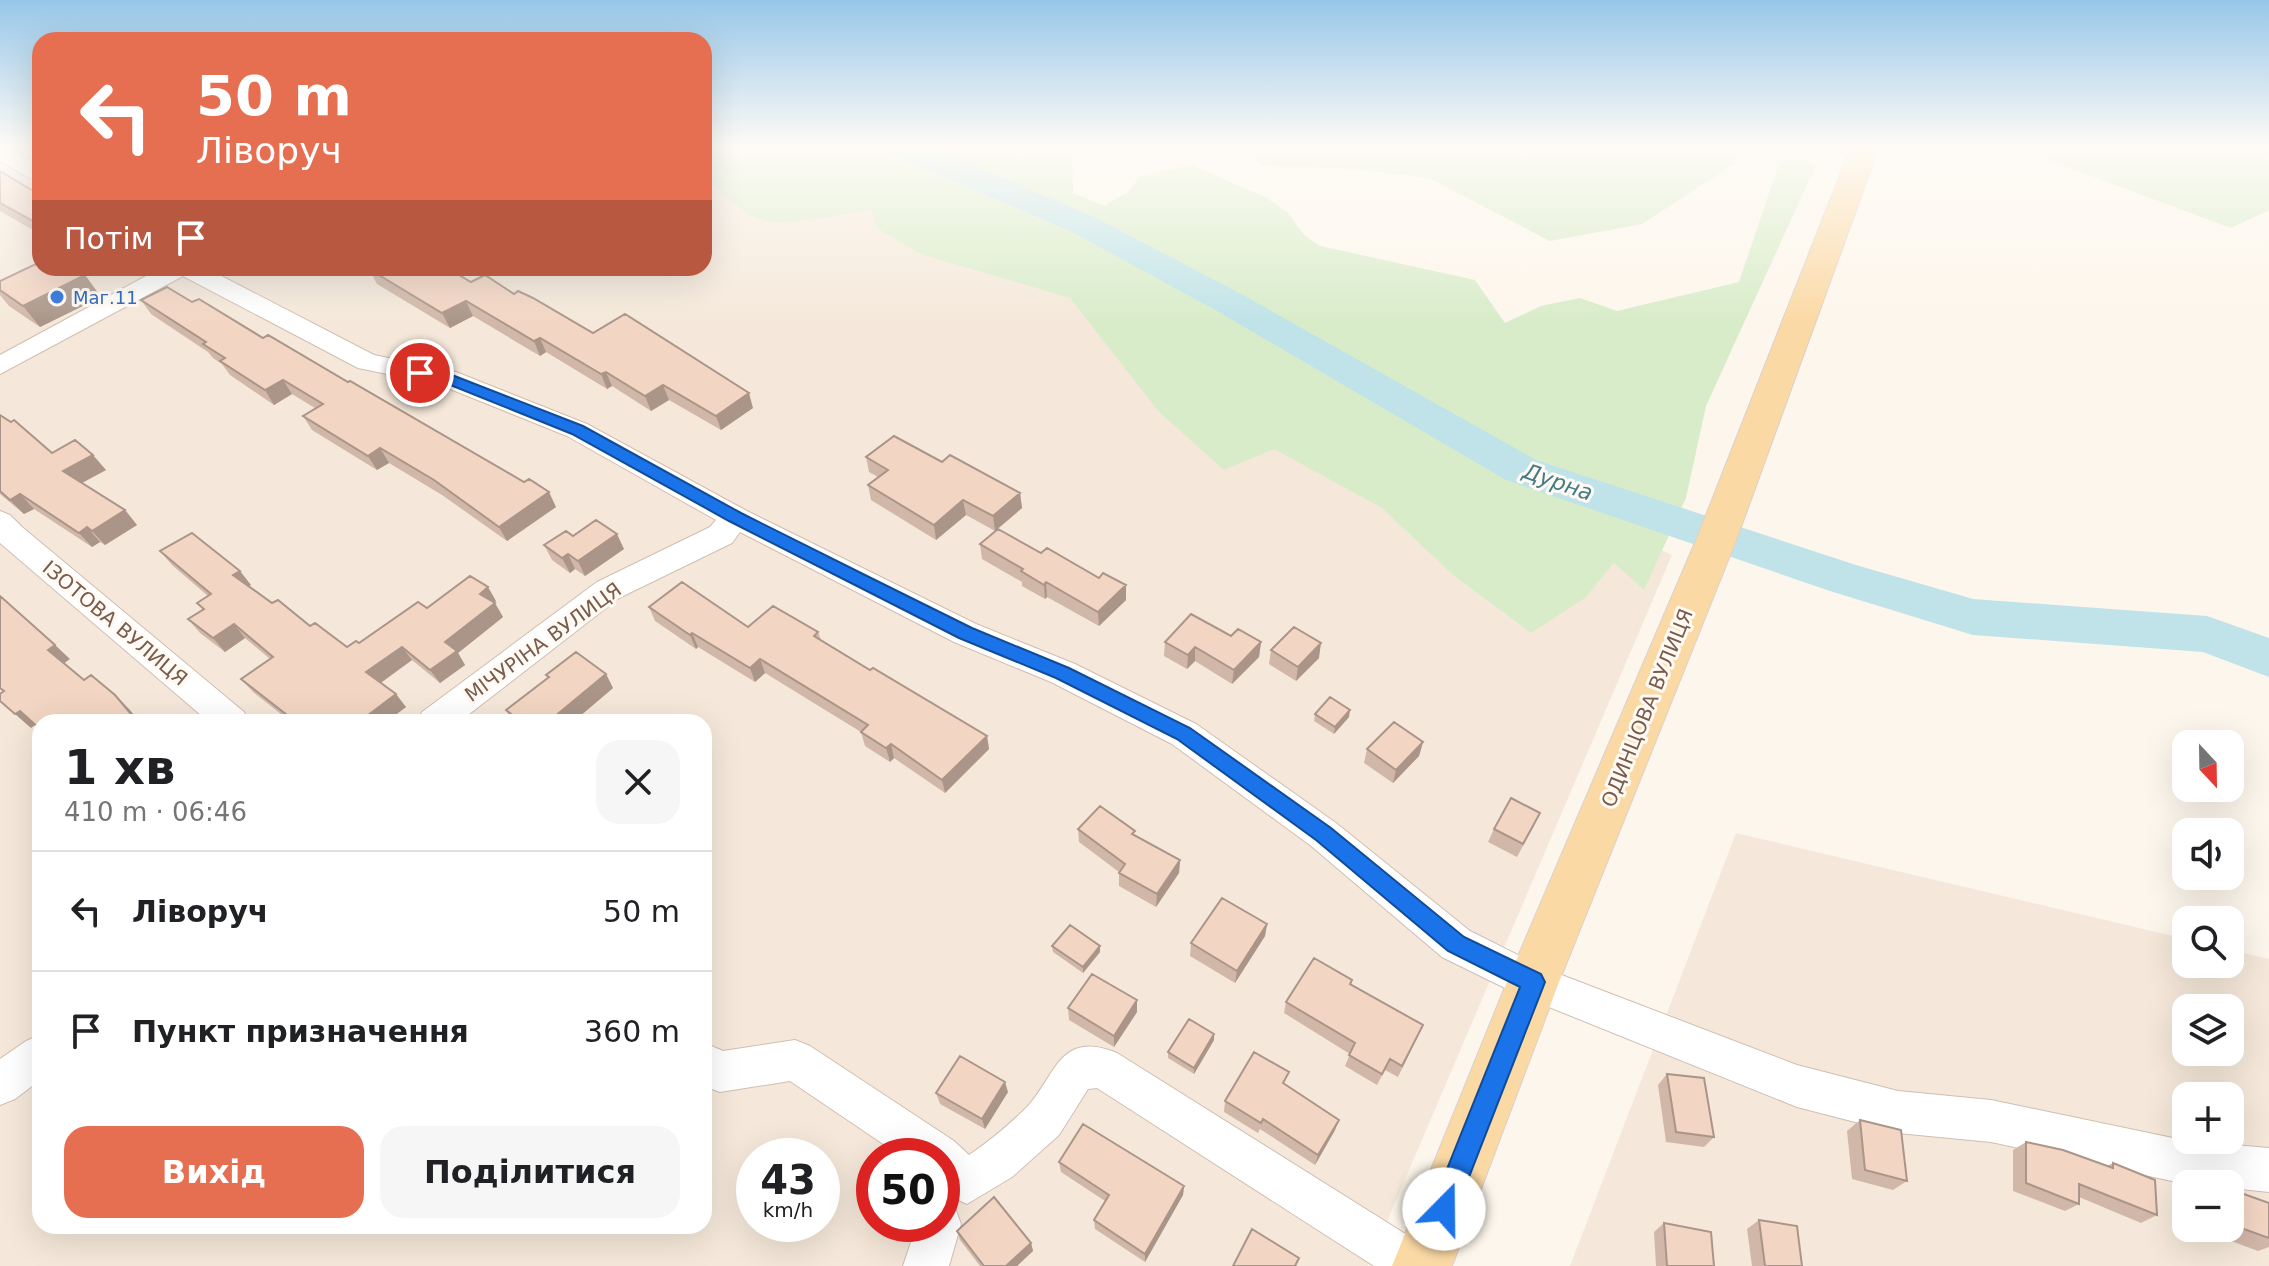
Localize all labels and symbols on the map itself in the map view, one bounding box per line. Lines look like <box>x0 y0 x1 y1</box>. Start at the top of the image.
place label: Маг.11 <box>73 287 138 308</box>
marker: Маг.11 <box>48 288 66 306</box>
pin <box>386 339 454 407</box>
water label: Дурна <box>1519 458 1596 506</box>
street label: ІЗОТОВА ВУЛИЦЯ <box>38 555 192 691</box>
street label: МІЧУРІНА ВУЛИЦЯ <box>460 577 626 707</box>
street label: ОДИНЦОВА ВУЛИЦЯ <box>1596 605 1698 811</box>
north arrow <box>2172 730 2244 802</box>
speed limit sign: 50 <box>856 1138 960 1242</box>
position arrow <box>1402 1167 1486 1251</box>

